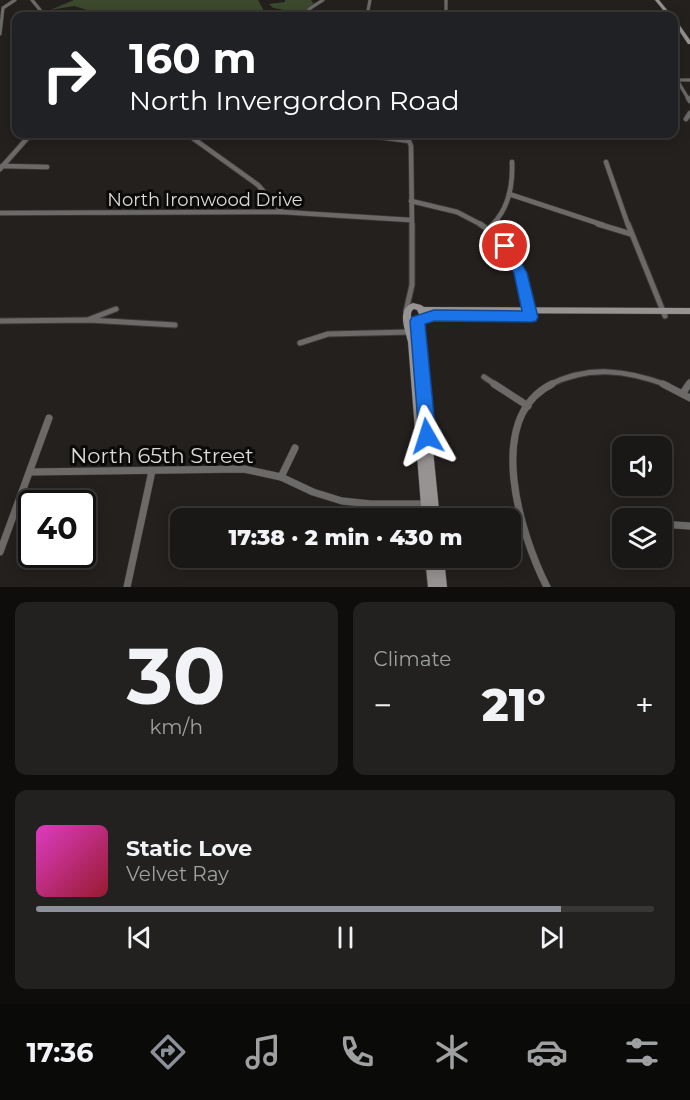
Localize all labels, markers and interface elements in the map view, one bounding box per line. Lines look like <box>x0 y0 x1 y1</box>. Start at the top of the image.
text: 160 m <box>129 32 257 84</box>
icon: right <box>30 36 108 114</box>
text: North Invergordon Road <box>129 84 460 117</box>
street label: North Ironwood Drive <box>107 189 303 211</box>
pin <box>479 220 530 271</box>
icon: arrive <box>488 229 521 262</box>
position arrow <box>395 404 459 468</box>
map controls <box>612 436 672 568</box>
button: sound <box>612 436 672 496</box>
street label: North 65th Street <box>70 443 254 468</box>
speed limit sign: 40 <box>18 490 96 568</box>
button: layers <box>612 508 672 568</box>
text: 17:38 · 2 min · 430 m <box>228 524 463 551</box>
text: 30 <box>127 628 226 724</box>
text: Climate <box>374 647 451 671</box>
text: 21° <box>482 677 546 732</box>
text: − <box>374 685 392 725</box>
text: + <box>635 685 654 725</box>
text: km/h <box>150 715 203 739</box>
text: Static Love <box>126 835 252 862</box>
text: Velvet Ray <box>126 862 229 886</box>
icon: previous <box>123 921 156 954</box>
icon: pause <box>329 921 362 954</box>
icon: next <box>535 921 568 954</box>
icon: directions <box>147 1031 189 1073</box>
icon: music <box>242 1031 284 1073</box>
icon: phone <box>336 1031 378 1073</box>
icon: climate <box>431 1031 473 1073</box>
icon: car <box>526 1031 568 1073</box>
icon: filters <box>621 1031 663 1073</box>
text: 17:36 <box>26 1036 94 1069</box>

